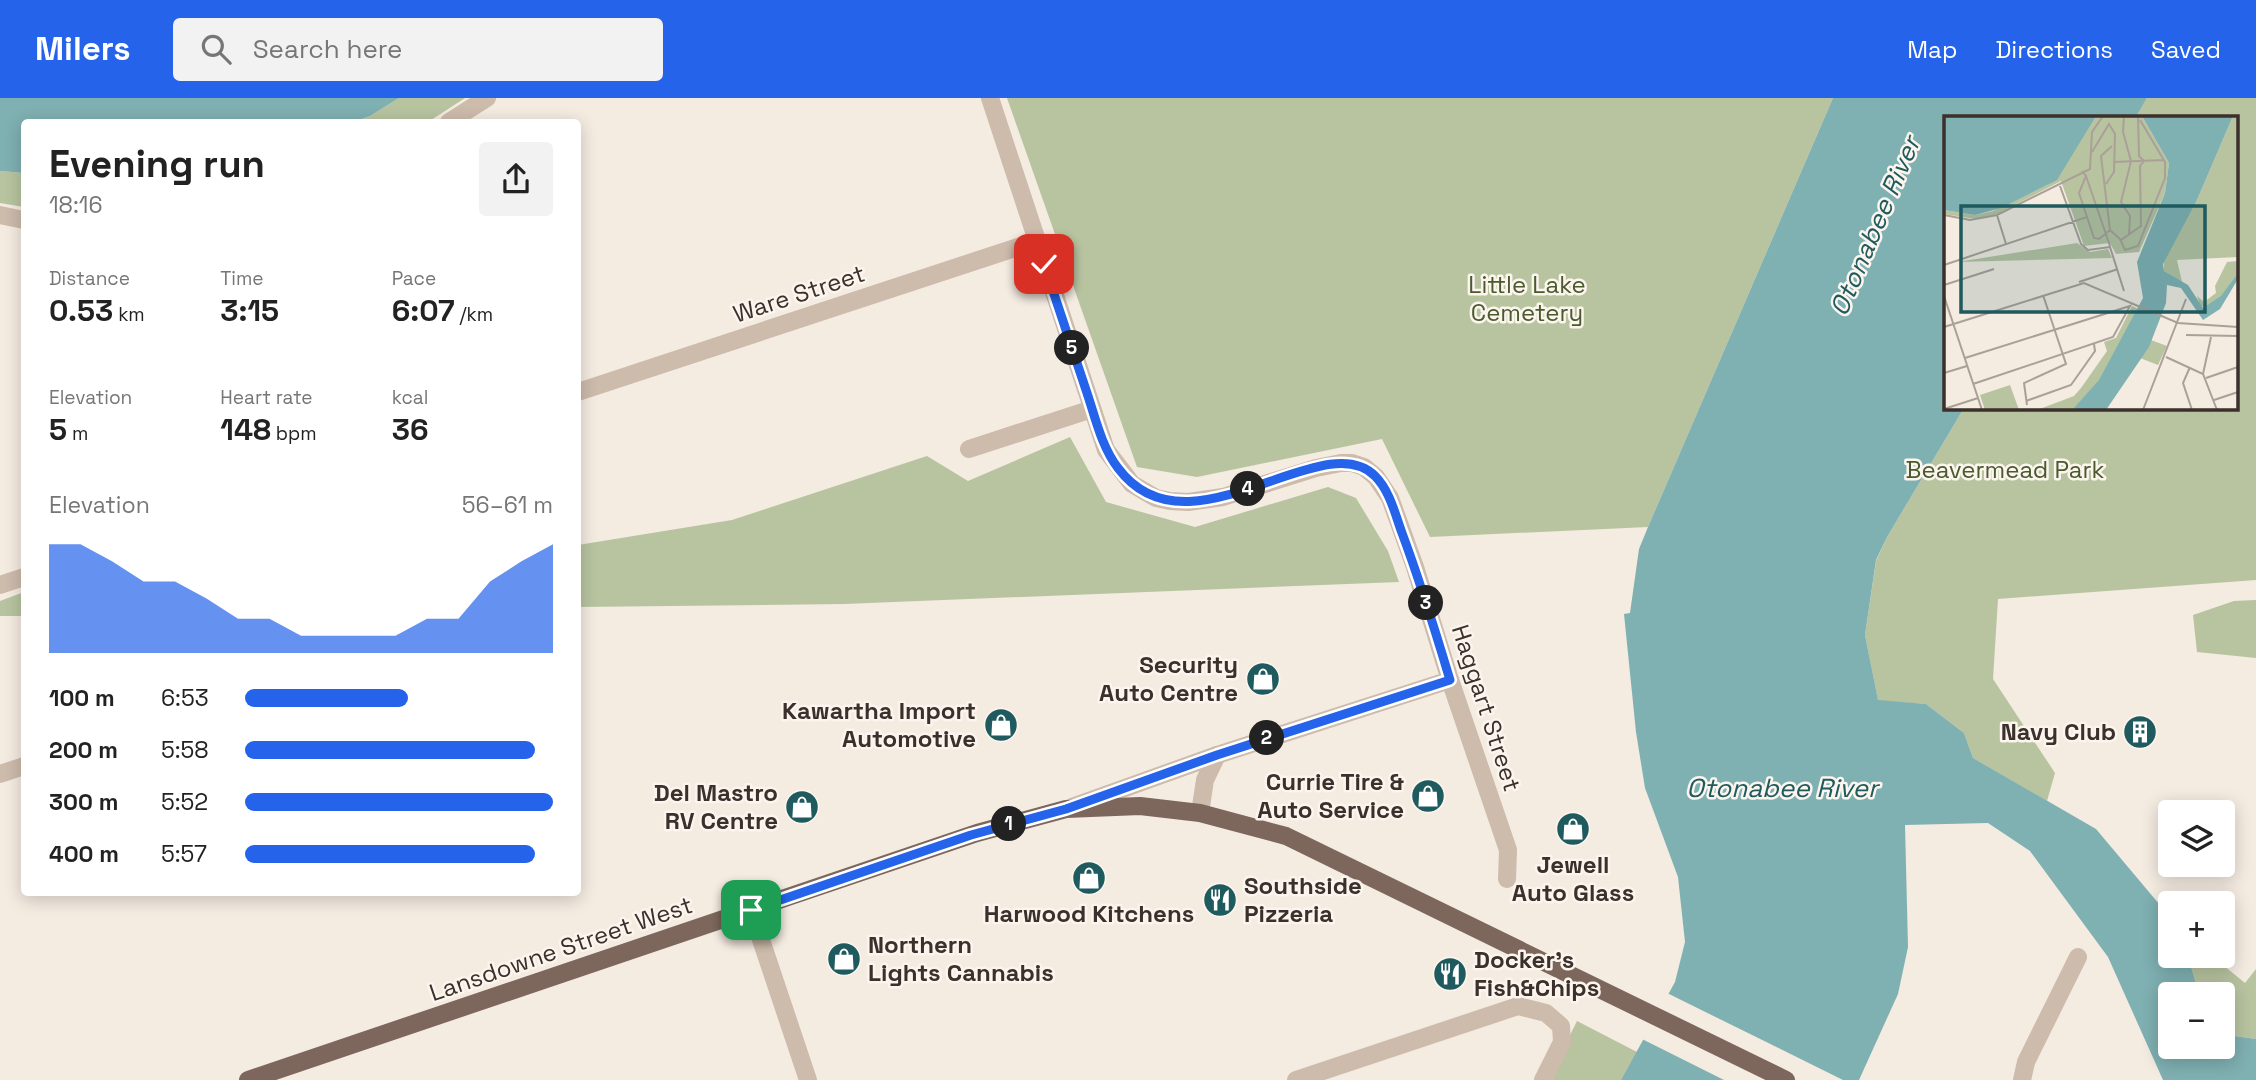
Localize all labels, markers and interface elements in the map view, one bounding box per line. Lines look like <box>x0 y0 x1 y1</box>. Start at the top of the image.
search box <box>173 18 663 81</box>
text: Milers <box>35 28 131 70</box>
icon: search <box>197 30 235 68</box>
text: Search here <box>253 32 403 66</box>
text: Map <box>1907 34 1957 65</box>
text: Directions <box>1995 34 2113 65</box>
text: Saved <box>2151 34 2221 65</box>
inset map <box>1944 116 2238 410</box>
water label: Otonabee River <box>1822 128 1929 321</box>
text: Evening run <box>49 140 265 188</box>
button: share <box>479 142 553 216</box>
text: 18:16 <box>49 190 102 220</box>
pin <box>1014 234 1074 294</box>
icon: check <box>1025 245 1063 283</box>
street label: Ware Street <box>729 258 869 329</box>
text: Distance <box>49 266 130 291</box>
text: Time <box>220 266 264 291</box>
text: Pace <box>392 266 436 291</box>
park label: Little Lake Cemetery <box>1468 269 1586 328</box>
text: 0.53 <box>49 291 113 330</box>
text: 3:15 <box>220 291 279 330</box>
text: 6:07 <box>392 291 455 330</box>
text: km <box>113 302 145 327</box>
text: /km <box>455 302 493 327</box>
pin: 5 <box>1054 330 1090 366</box>
text: 5 <box>1066 335 1077 360</box>
text: Elevation <box>49 385 132 410</box>
text: Heart rate <box>220 385 313 410</box>
text: kcal <box>392 385 428 410</box>
text: 5 <box>49 410 67 449</box>
text: 148 <box>220 410 271 449</box>
text: 36 <box>392 410 428 449</box>
text: m <box>67 421 88 446</box>
text: bpm <box>271 421 317 446</box>
park label: Beavermead Park <box>1906 454 2104 485</box>
pin: 4 <box>1230 472 1266 506</box>
text: 4 <box>1241 476 1254 501</box>
text: Elevation <box>49 490 150 520</box>
text: 56–61 m <box>462 490 553 520</box>
pin: 3 <box>1408 586 1444 620</box>
text: 3 <box>1420 590 1431 615</box>
street label: Haggart Street <box>1445 621 1528 795</box>
place label: Security Auto Centre <box>1099 649 1238 708</box>
shop icon: Security Auto Centre <box>1244 660 1282 698</box>
text: 100 m <box>49 683 115 713</box>
text: 6:53 <box>161 683 209 713</box>
place label: Kawartha Import Automotive <box>782 695 976 754</box>
shop icon: Kawartha Import Automotive <box>982 706 1020 744</box>
building icon: Navy Club <box>2121 713 2159 751</box>
place label: Navy Club <box>2001 716 2116 747</box>
pin: 2 <box>1250 720 1284 756</box>
text: 2 <box>1261 725 1272 750</box>
text: 200 m <box>49 735 118 765</box>
text: 5:58 <box>161 735 209 765</box>
place label: Currie Tire & Auto Service <box>1257 766 1404 825</box>
water label: Otonabee River <box>1686 771 1881 805</box>
place label: Del Mastro RV Centre <box>654 777 778 836</box>
shop icon: Currie Tire & Auto Service <box>1409 777 1447 815</box>
text: 300 m <box>49 787 118 817</box>
text: 5:52 <box>161 787 208 817</box>
shop icon: Del Mastro RV Centre <box>783 788 821 826</box>
map controls <box>2158 800 2235 1059</box>
button: layers <box>2158 800 2235 877</box>
pin: 1 <box>992 806 1026 842</box>
shop icon: Jewell Auto Glass <box>1554 810 1592 848</box>
text: 1 <box>1004 811 1013 836</box>
text: 400 m <box>49 839 119 869</box>
text: 5:57 <box>161 839 207 869</box>
place label: Jewell Auto Glass <box>1512 849 1634 908</box>
shop icon: Harwood Kitchens <box>1070 859 1108 897</box>
place label: Southside Pizzeria <box>1244 870 1362 929</box>
pin <box>721 880 781 940</box>
restaurant icon: Southside Pizzeria <box>1201 881 1239 919</box>
street label: Lansdowne Street West <box>425 889 696 1008</box>
icon: arrive <box>732 891 770 929</box>
button: + <box>2158 891 2235 968</box>
place label: Harwood Kitchens <box>984 898 1194 929</box>
place label: Northern Lights Cannabis <box>868 929 1054 988</box>
shop icon: Northern Lights Cannabis <box>825 940 863 978</box>
place label: Docker's Fish&Chips <box>1474 944 1599 1003</box>
restaurant icon: Docker's Fish&Chips <box>1431 955 1469 993</box>
button: − <box>2158 982 2235 1059</box>

